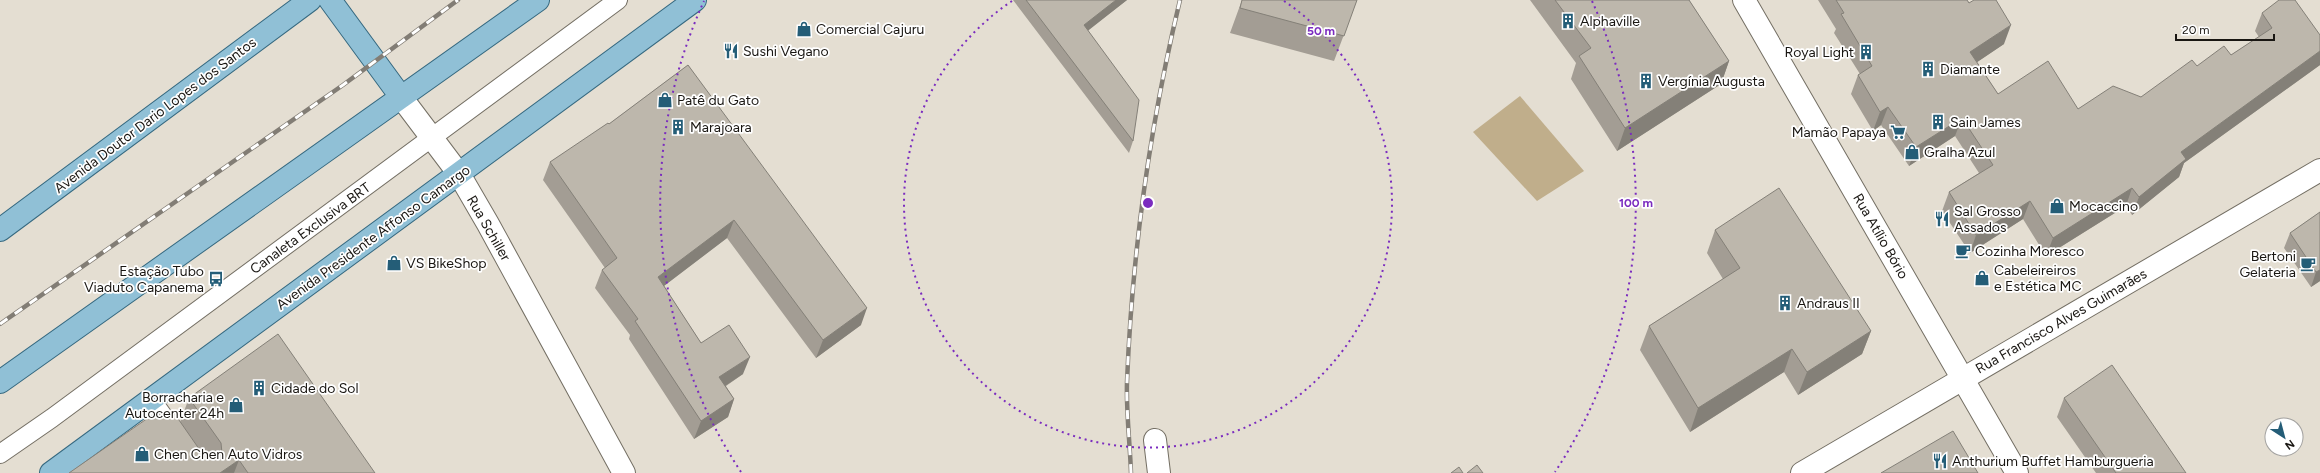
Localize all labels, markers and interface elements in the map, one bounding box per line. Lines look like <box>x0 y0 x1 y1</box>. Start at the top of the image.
building icon: Alphaville <box>1559 12 1577 30</box>
place label: Alphaville <box>1580 13 1640 30</box>
scale bar <box>2176 16 2274 42</box>
shop icon: Comercial Cajuru <box>795 20 813 38</box>
place label: Comercial Cajuru <box>816 21 924 38</box>
text: 20 m <box>2182 23 2210 37</box>
text: 50 m <box>1307 24 1335 38</box>
street label: Avenida Doutor Dario Lopes dos Santos <box>51 34 260 197</box>
restaurant icon: Sushi Vegano <box>722 42 740 60</box>
place label: Sushi Vegano <box>743 43 829 60</box>
building icon: Royal Light <box>1857 43 1875 61</box>
place label: Royal Light <box>1785 44 1854 61</box>
building icon: Diamante <box>1919 60 1937 78</box>
place label: Diamante <box>1940 61 2000 78</box>
building icon: Vergínia Augusta <box>1637 72 1655 90</box>
place label: Vergínia Augusta <box>1658 73 1765 90</box>
shop icon: Patê du Gato <box>656 91 674 109</box>
place label: Patê du Gato <box>677 92 759 109</box>
building icon: Sain James <box>1929 113 1947 131</box>
place label: Sain James <box>1950 114 2021 131</box>
building icon: Marajoara <box>669 118 687 136</box>
place label: Marajoara <box>690 119 752 136</box>
supermarket icon: Mamão Papaya <box>1889 123 1907 141</box>
place label: Mamão Papaya <box>1792 124 1886 141</box>
shop icon: Gralha Azul <box>1903 143 1921 161</box>
place label: Gralha Azul <box>1924 144 1995 161</box>
street label: Avenida Presidente Affonso Camargo <box>273 161 473 313</box>
street label: Canaleta Exclusiva BRT <box>247 179 374 278</box>
street label: Rua Atílio Bório <box>1849 190 1912 282</box>
street label: Rua Schiller <box>463 192 514 264</box>
centre of rings <box>1141 196 1155 210</box>
text: 100 m <box>1619 196 1653 210</box>
shop icon: Mocaccino <box>2048 197 2066 215</box>
place label: Mocaccino <box>2069 198 2138 215</box>
place label: Sal Grosso Assados <box>1954 203 2021 236</box>
restaurant icon: Sal Grosso Assados <box>1933 210 1951 228</box>
cafe icon: Cozinha Moresco <box>1954 242 1972 260</box>
place label: Cozinha Moresco <box>1975 243 2084 260</box>
place label: Bertoni Gelateria <box>2239 248 2296 281</box>
shop icon: VS BikeShop <box>385 254 403 272</box>
place label: VS BikeShop <box>406 255 487 272</box>
cafe icon: Bertoni Gelateria <box>2299 255 2317 273</box>
place label: Cabeleireiros e Estética MC <box>1994 262 2081 295</box>
place label: Estação Tubo Viaduto Capanema <box>84 263 204 296</box>
street label: Rua Francisco Alves Guimarães <box>1973 265 2150 378</box>
shop icon: Cabeleireiros e Estética MC <box>1973 269 1991 287</box>
bus stop icon: Estação Tubo Viaduto Capanema <box>207 270 225 288</box>
building icon: Andraus II <box>1776 294 1794 312</box>
place label: Andraus II <box>1797 295 1860 312</box>
building icon: Cidade do Sol <box>250 379 268 397</box>
place label: Cidade do Sol <box>271 380 359 397</box>
place label: Borracharia e Autocenter 24h <box>125 389 224 422</box>
shop icon: Borracharia e Autocenter 24h <box>227 396 245 414</box>
north arrow <box>2264 417 2304 457</box>
text: N <box>2282 437 2297 452</box>
shop icon: Chen Chen Auto Vidros <box>133 445 151 463</box>
place label: Chen Chen Auto Vidros <box>154 446 302 463</box>
restaurant icon: Anthurium Buffet Hamburgueria <box>1931 452 1949 470</box>
place label: Anthurium Buffet Hamburgueria <box>1952 453 2154 470</box>

